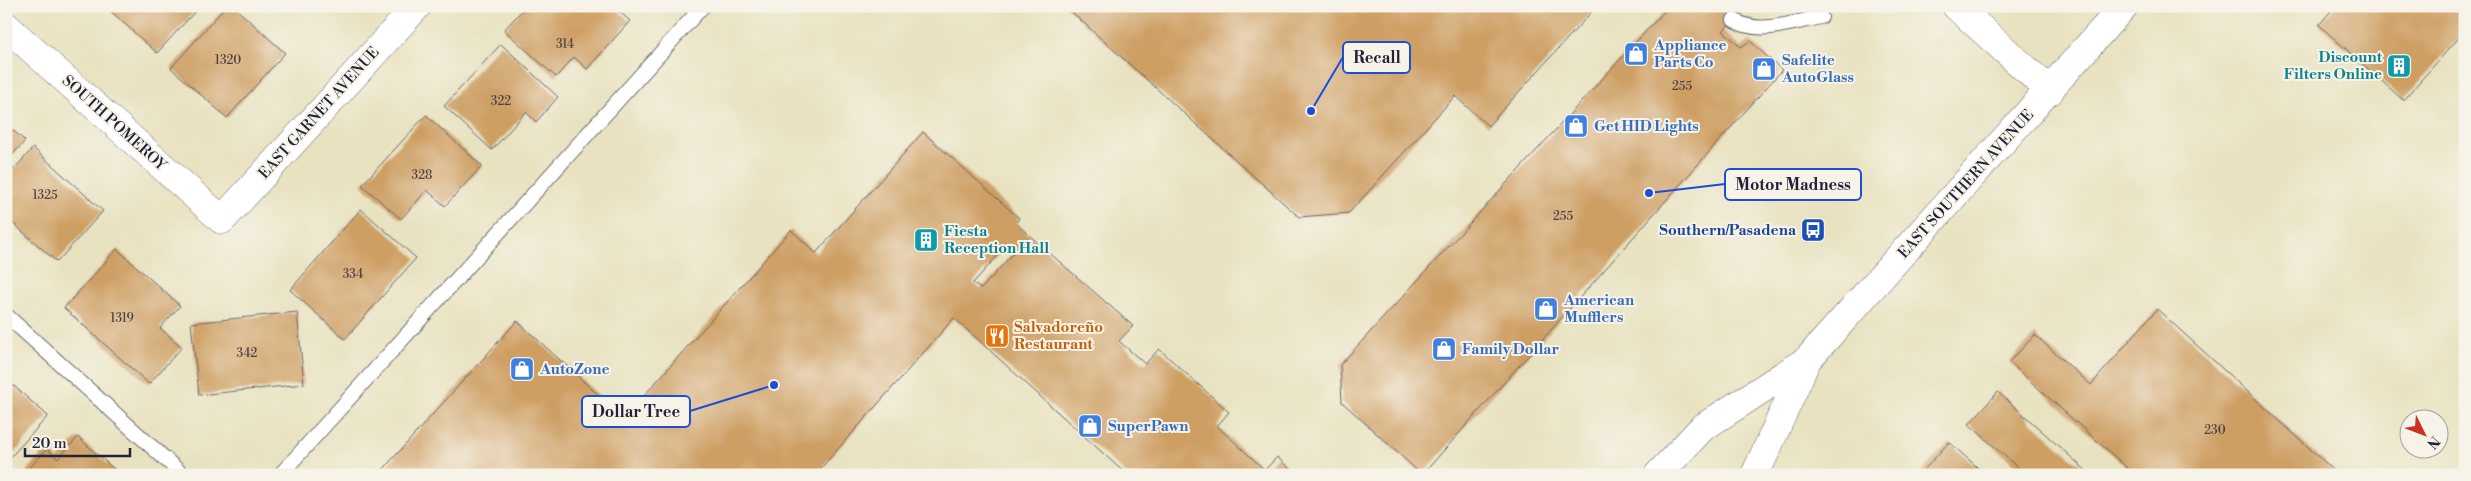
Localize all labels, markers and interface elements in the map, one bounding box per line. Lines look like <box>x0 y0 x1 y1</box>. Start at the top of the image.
place label: Appliance Parts Co <box>1653 36 1727 72</box>
house number: 314 <box>556 37 574 52</box>
shop icon: Appliance Parts Co <box>1623 41 1649 67</box>
callout: Recall <box>1343 42 1410 73</box>
street label: EAST GARNET AVENUE <box>255 43 383 183</box>
text: Recall <box>1353 48 1402 68</box>
place label: Discount Filters Online <box>2284 48 2383 84</box>
place label: Safelite AutoGlass <box>1781 51 1854 87</box>
house number: 1320 <box>215 53 241 68</box>
building icon: Discount Filters Online <box>2386 53 2412 79</box>
shop icon: Safelite AutoGlass <box>1751 56 1777 82</box>
street label: SOUTH POMEROY <box>58 71 171 176</box>
house number: 255 <box>1672 79 1692 94</box>
house number: 322 <box>491 94 511 109</box>
street label: EAST SOUTHERN AVENUE <box>1894 106 2038 262</box>
shop icon: Get HID Lights <box>1563 113 1589 139</box>
place label: Get HID Lights <box>1594 117 1699 136</box>
house number: 328 <box>412 168 432 183</box>
callout: Motor Madness <box>1725 169 1861 200</box>
text: Motor Madness <box>1735 175 1851 195</box>
house number: 1325 <box>32 188 58 203</box>
house number: 255 <box>1553 209 1573 224</box>
bus stop icon: Southern/Pasadena <box>1800 217 1826 243</box>
place label: Southern/Pasadena <box>1659 221 1797 240</box>
place label: Fiesta Reception Hall <box>944 222 1049 258</box>
building icon: Fiesta Reception Hall <box>913 227 939 253</box>
house number: 334 <box>343 267 363 282</box>
place label: American Mufflers <box>1563 291 1635 327</box>
shop icon: American Mufflers <box>1533 296 1559 322</box>
house number: 1319 <box>110 311 134 326</box>
place label: Salvadoreño Restaurant <box>1014 318 1103 354</box>
restaurant icon: Salvadoreño Restaurant <box>984 323 1010 349</box>
shop icon: Family Dollar <box>1431 336 1457 362</box>
place label: Family Dollar <box>1462 340 1559 359</box>
house number: 342 <box>237 346 258 361</box>
shop icon: AutoZone <box>509 356 535 382</box>
place label: AutoZone <box>539 360 610 379</box>
callout: Dollar Tree <box>582 396 690 427</box>
text: Dollar Tree <box>592 402 680 422</box>
north arrow <box>2398 408 2448 458</box>
shop icon: SuperPawn <box>1077 413 1103 439</box>
place label: SuperPawn <box>1108 417 1189 436</box>
house number: 230 <box>2204 423 2226 438</box>
scale bar <box>25 426 130 458</box>
text: N <box>2423 432 2443 452</box>
text: 20 m <box>32 434 67 453</box>

